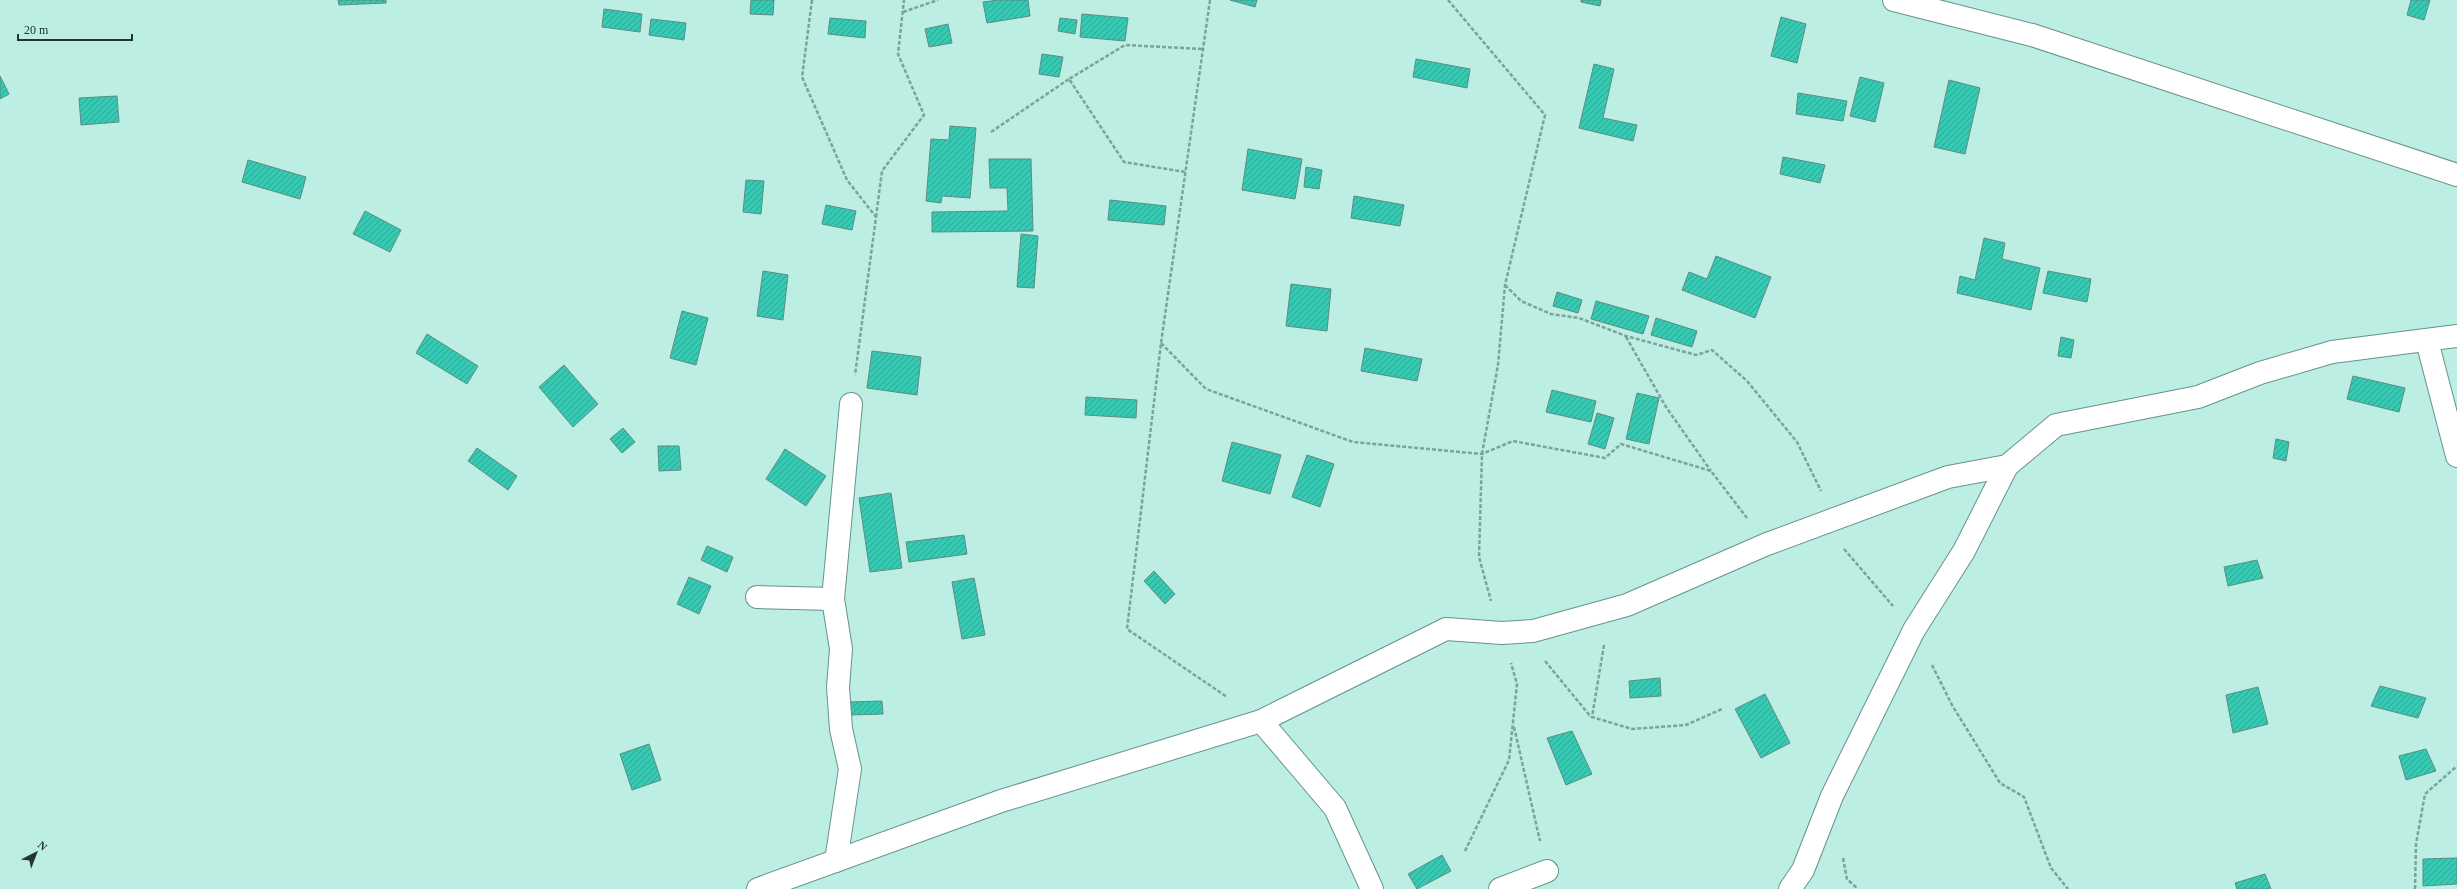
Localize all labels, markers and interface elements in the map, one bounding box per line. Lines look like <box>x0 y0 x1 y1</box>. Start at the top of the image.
scale bar <box>18 16 132 42</box>
text: 20 m <box>24 23 49 37</box>
north arrow <box>16 833 56 873</box>
text: N <box>36 838 50 853</box>

